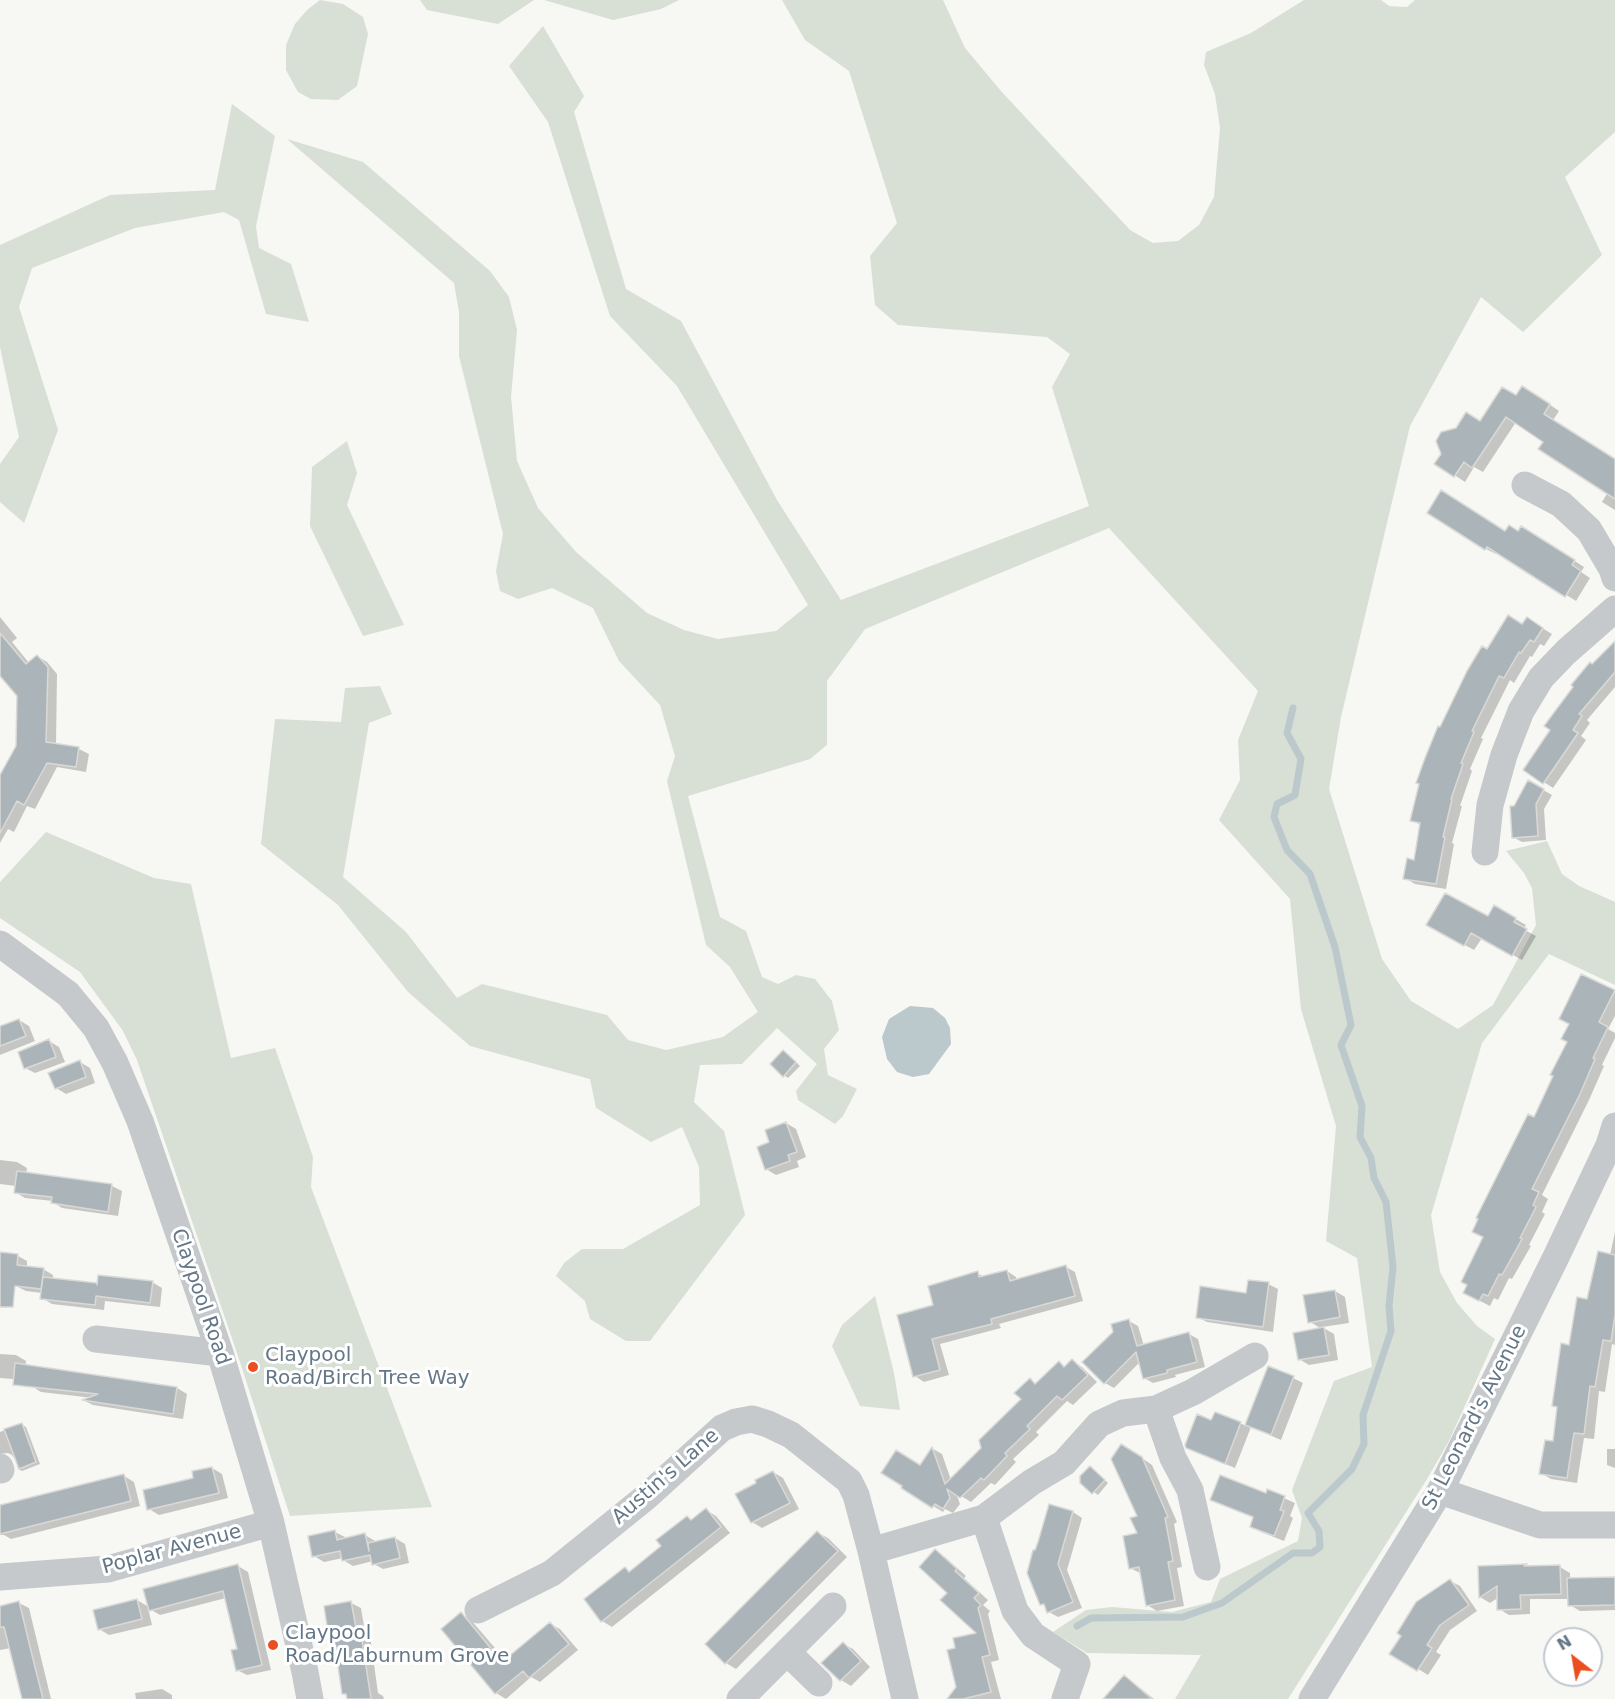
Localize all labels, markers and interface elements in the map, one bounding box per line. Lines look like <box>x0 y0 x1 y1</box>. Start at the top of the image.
street label: Claypool Road <box>165 1226 235 1368</box>
street label: St Leonard's Avenue <box>1418 1322 1532 1514</box>
place label: Claypool Road/Birch Tree Way <box>265 1344 470 1391</box>
marker: Claypool Road/Birch Tree Way <box>246 1360 260 1374</box>
street label: Austin's Lane <box>608 1424 724 1530</box>
street label: Poplar Avenue <box>100 1520 244 1580</box>
place label: Claypool Road/Laburnum Grove <box>285 1622 509 1669</box>
north arrow <box>1543 1627 1603 1687</box>
text: N <box>1554 1631 1575 1654</box>
marker: Claypool Road/Laburnum Grove <box>266 1638 280 1652</box>

